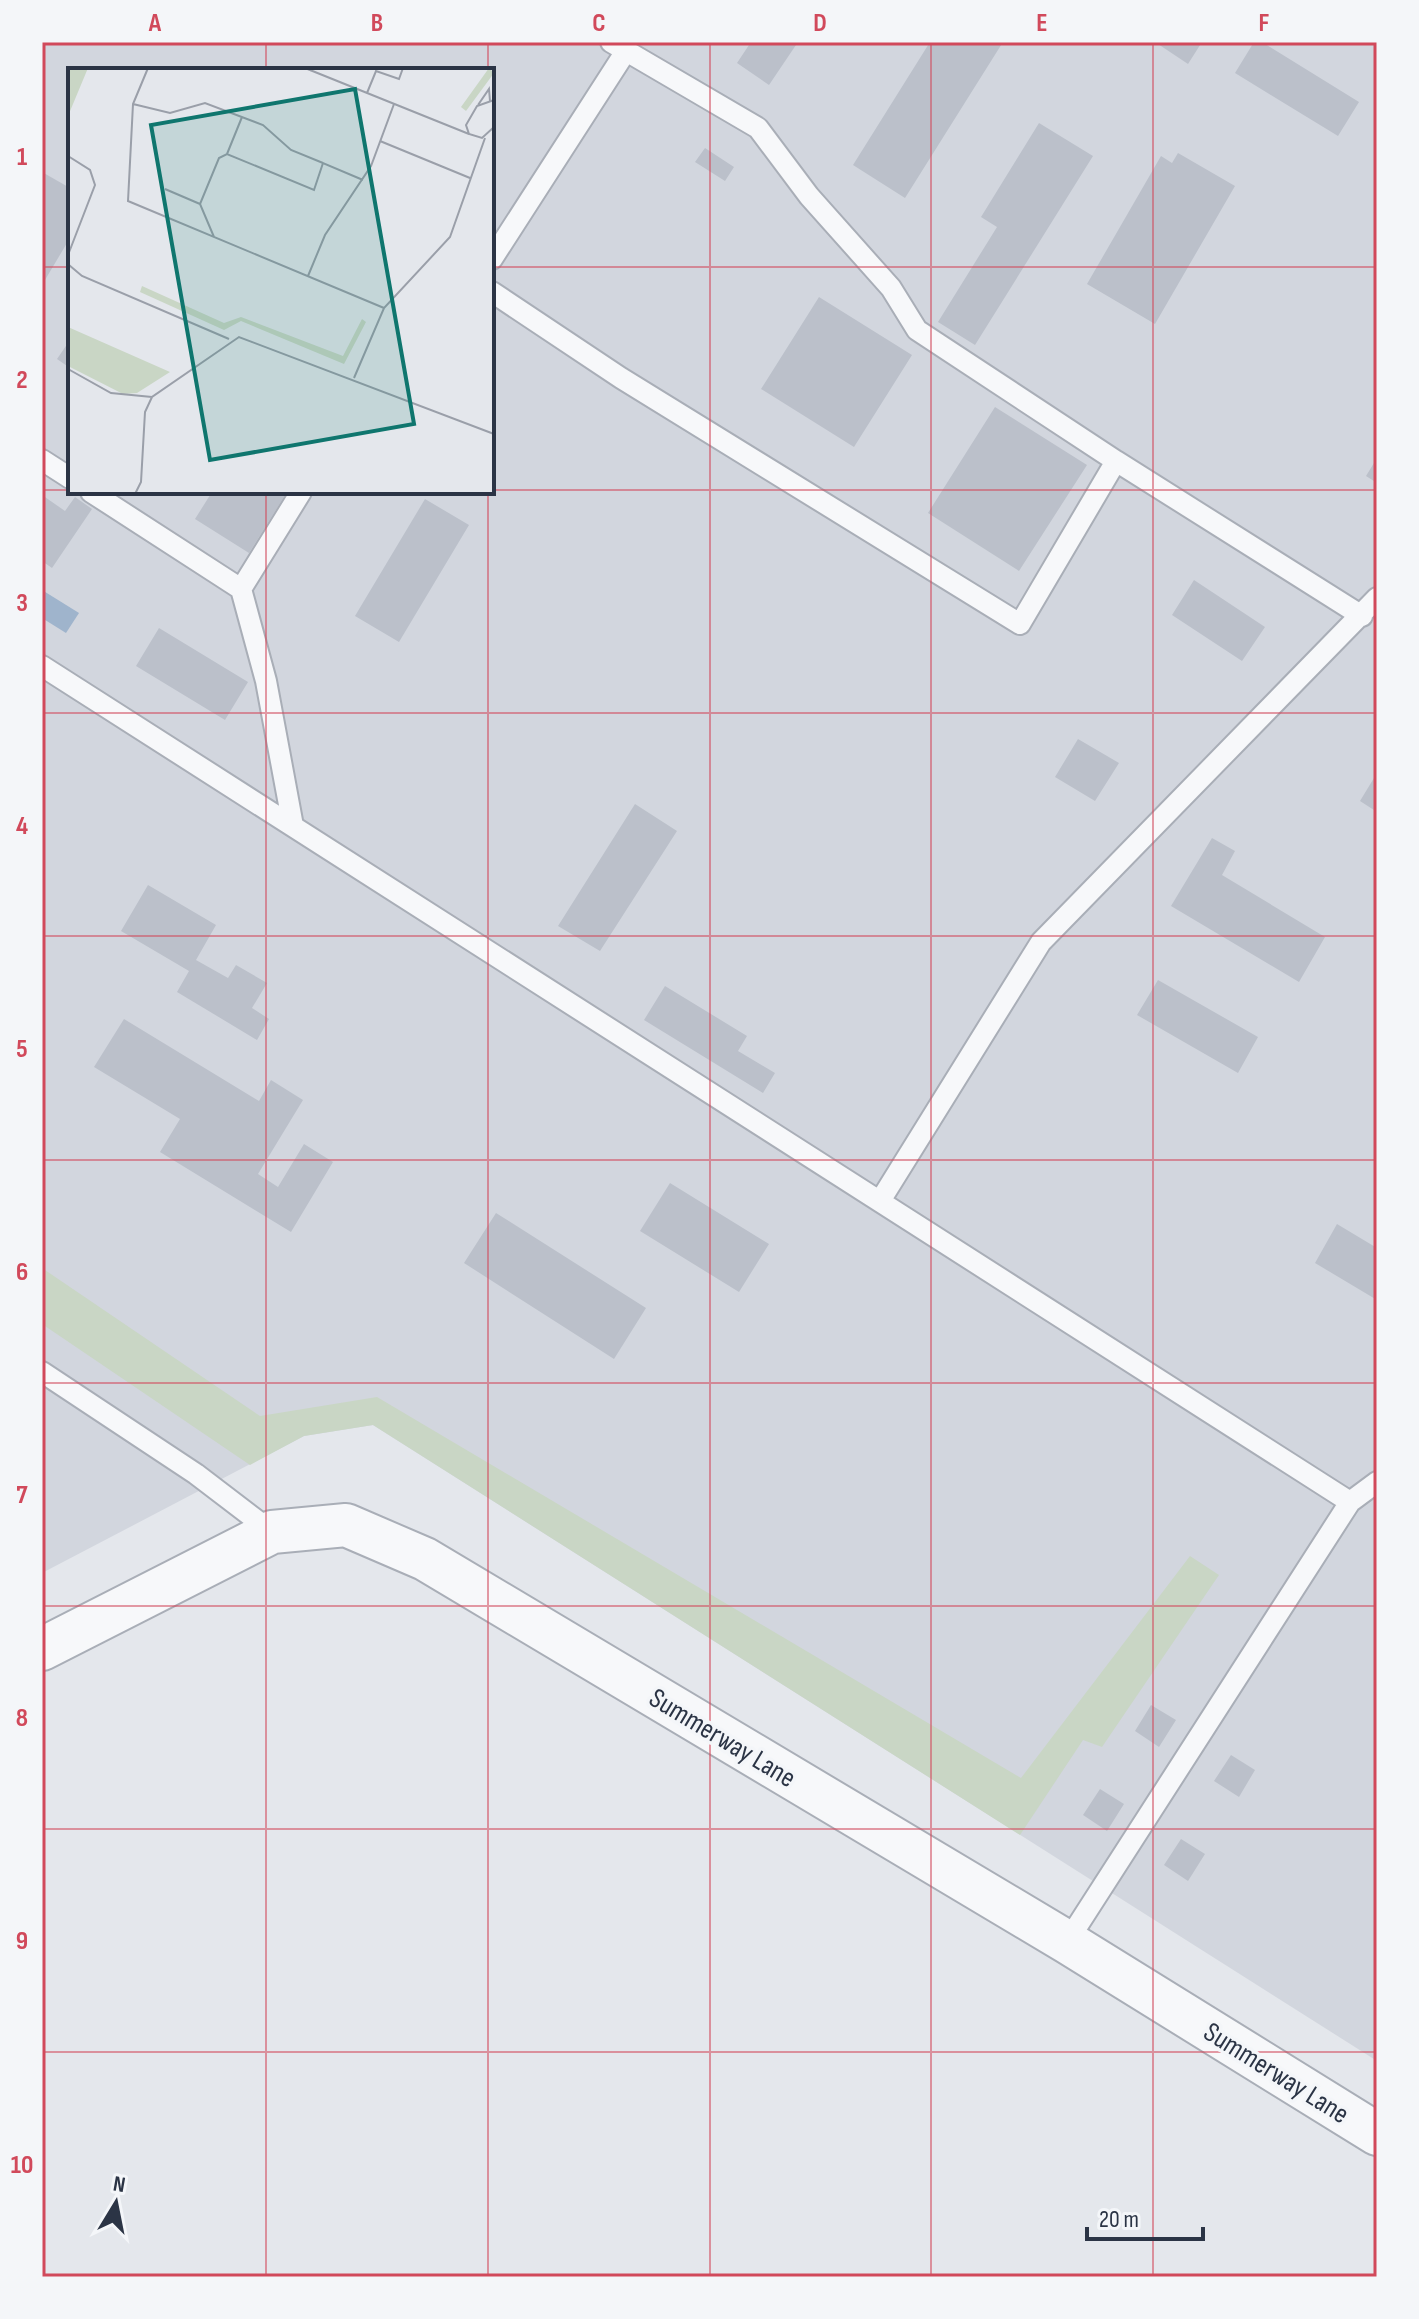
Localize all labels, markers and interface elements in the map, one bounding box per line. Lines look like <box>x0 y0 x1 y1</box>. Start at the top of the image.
text: A <box>148 8 162 39</box>
text: B <box>371 8 383 39</box>
text: C <box>592 8 606 39</box>
text: D <box>813 8 827 39</box>
text: E <box>1036 8 1048 39</box>
text: F <box>1259 8 1270 39</box>
inset map <box>68 68 494 494</box>
text: 1 <box>17 142 27 173</box>
text: 2 <box>16 365 28 396</box>
text: 3 <box>16 588 28 619</box>
text: 4 <box>16 811 28 842</box>
text: 5 <box>16 1034 28 1065</box>
text: 6 <box>16 1257 28 1288</box>
text: 7 <box>16 1480 28 1511</box>
street label: Summerway Lane <box>643 1682 801 1795</box>
text: 8 <box>16 1703 28 1734</box>
text: 9 <box>16 1926 28 1957</box>
street label: Summerway Lane <box>1198 2016 1355 2131</box>
text: 10 <box>11 2150 33 2181</box>
north arrow <box>76 2163 156 2243</box>
text: N <box>111 2170 127 2199</box>
scale bar <box>1087 2191 1203 2241</box>
text: 20 m <box>1099 2205 1139 2234</box>

